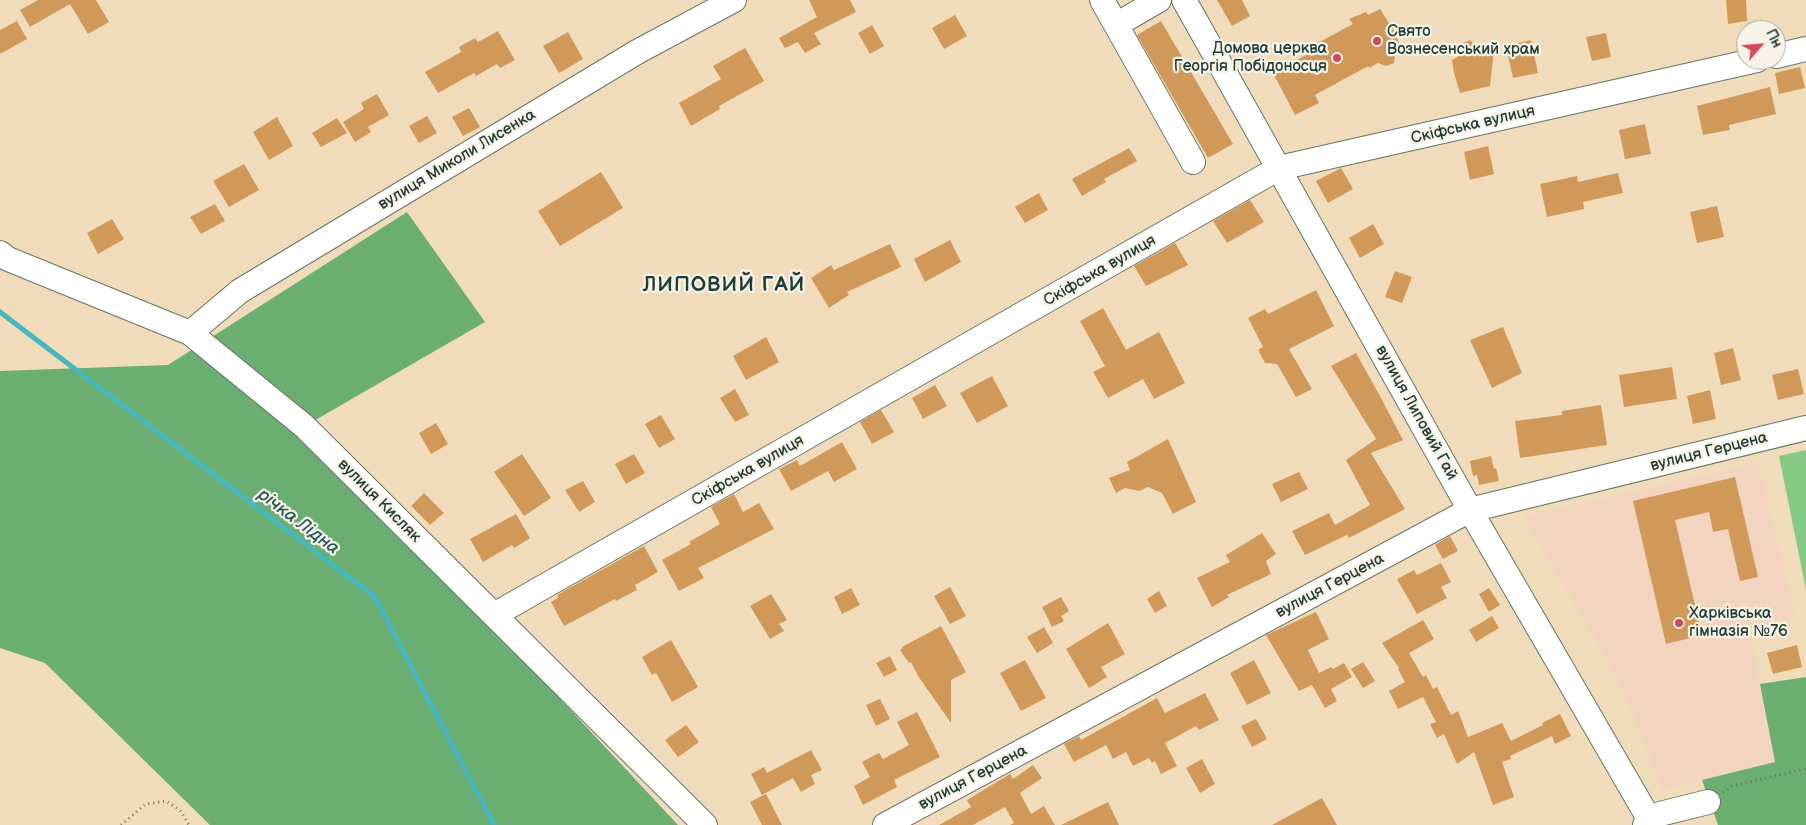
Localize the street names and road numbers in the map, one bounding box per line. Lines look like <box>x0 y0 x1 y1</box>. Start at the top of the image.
street label: Скіфська вулиця <box>1409 101 1537 149</box>
street label: вулиця Миколи Лисенка <box>375 105 539 215</box>
street label: Скіфська вулиця <box>1040 231 1160 311</box>
street label: вулиця Липовий Гай <box>1371 342 1461 484</box>
street label: вулиця Герцена <box>1648 428 1770 476</box>
street label: Скіфська вулиця <box>688 431 808 511</box>
street label: вулиця Кисляк <box>333 455 425 547</box>
street label: вулиця Герцена <box>1273 549 1387 623</box>
street label: вулиця Герцена <box>916 741 1030 815</box>

